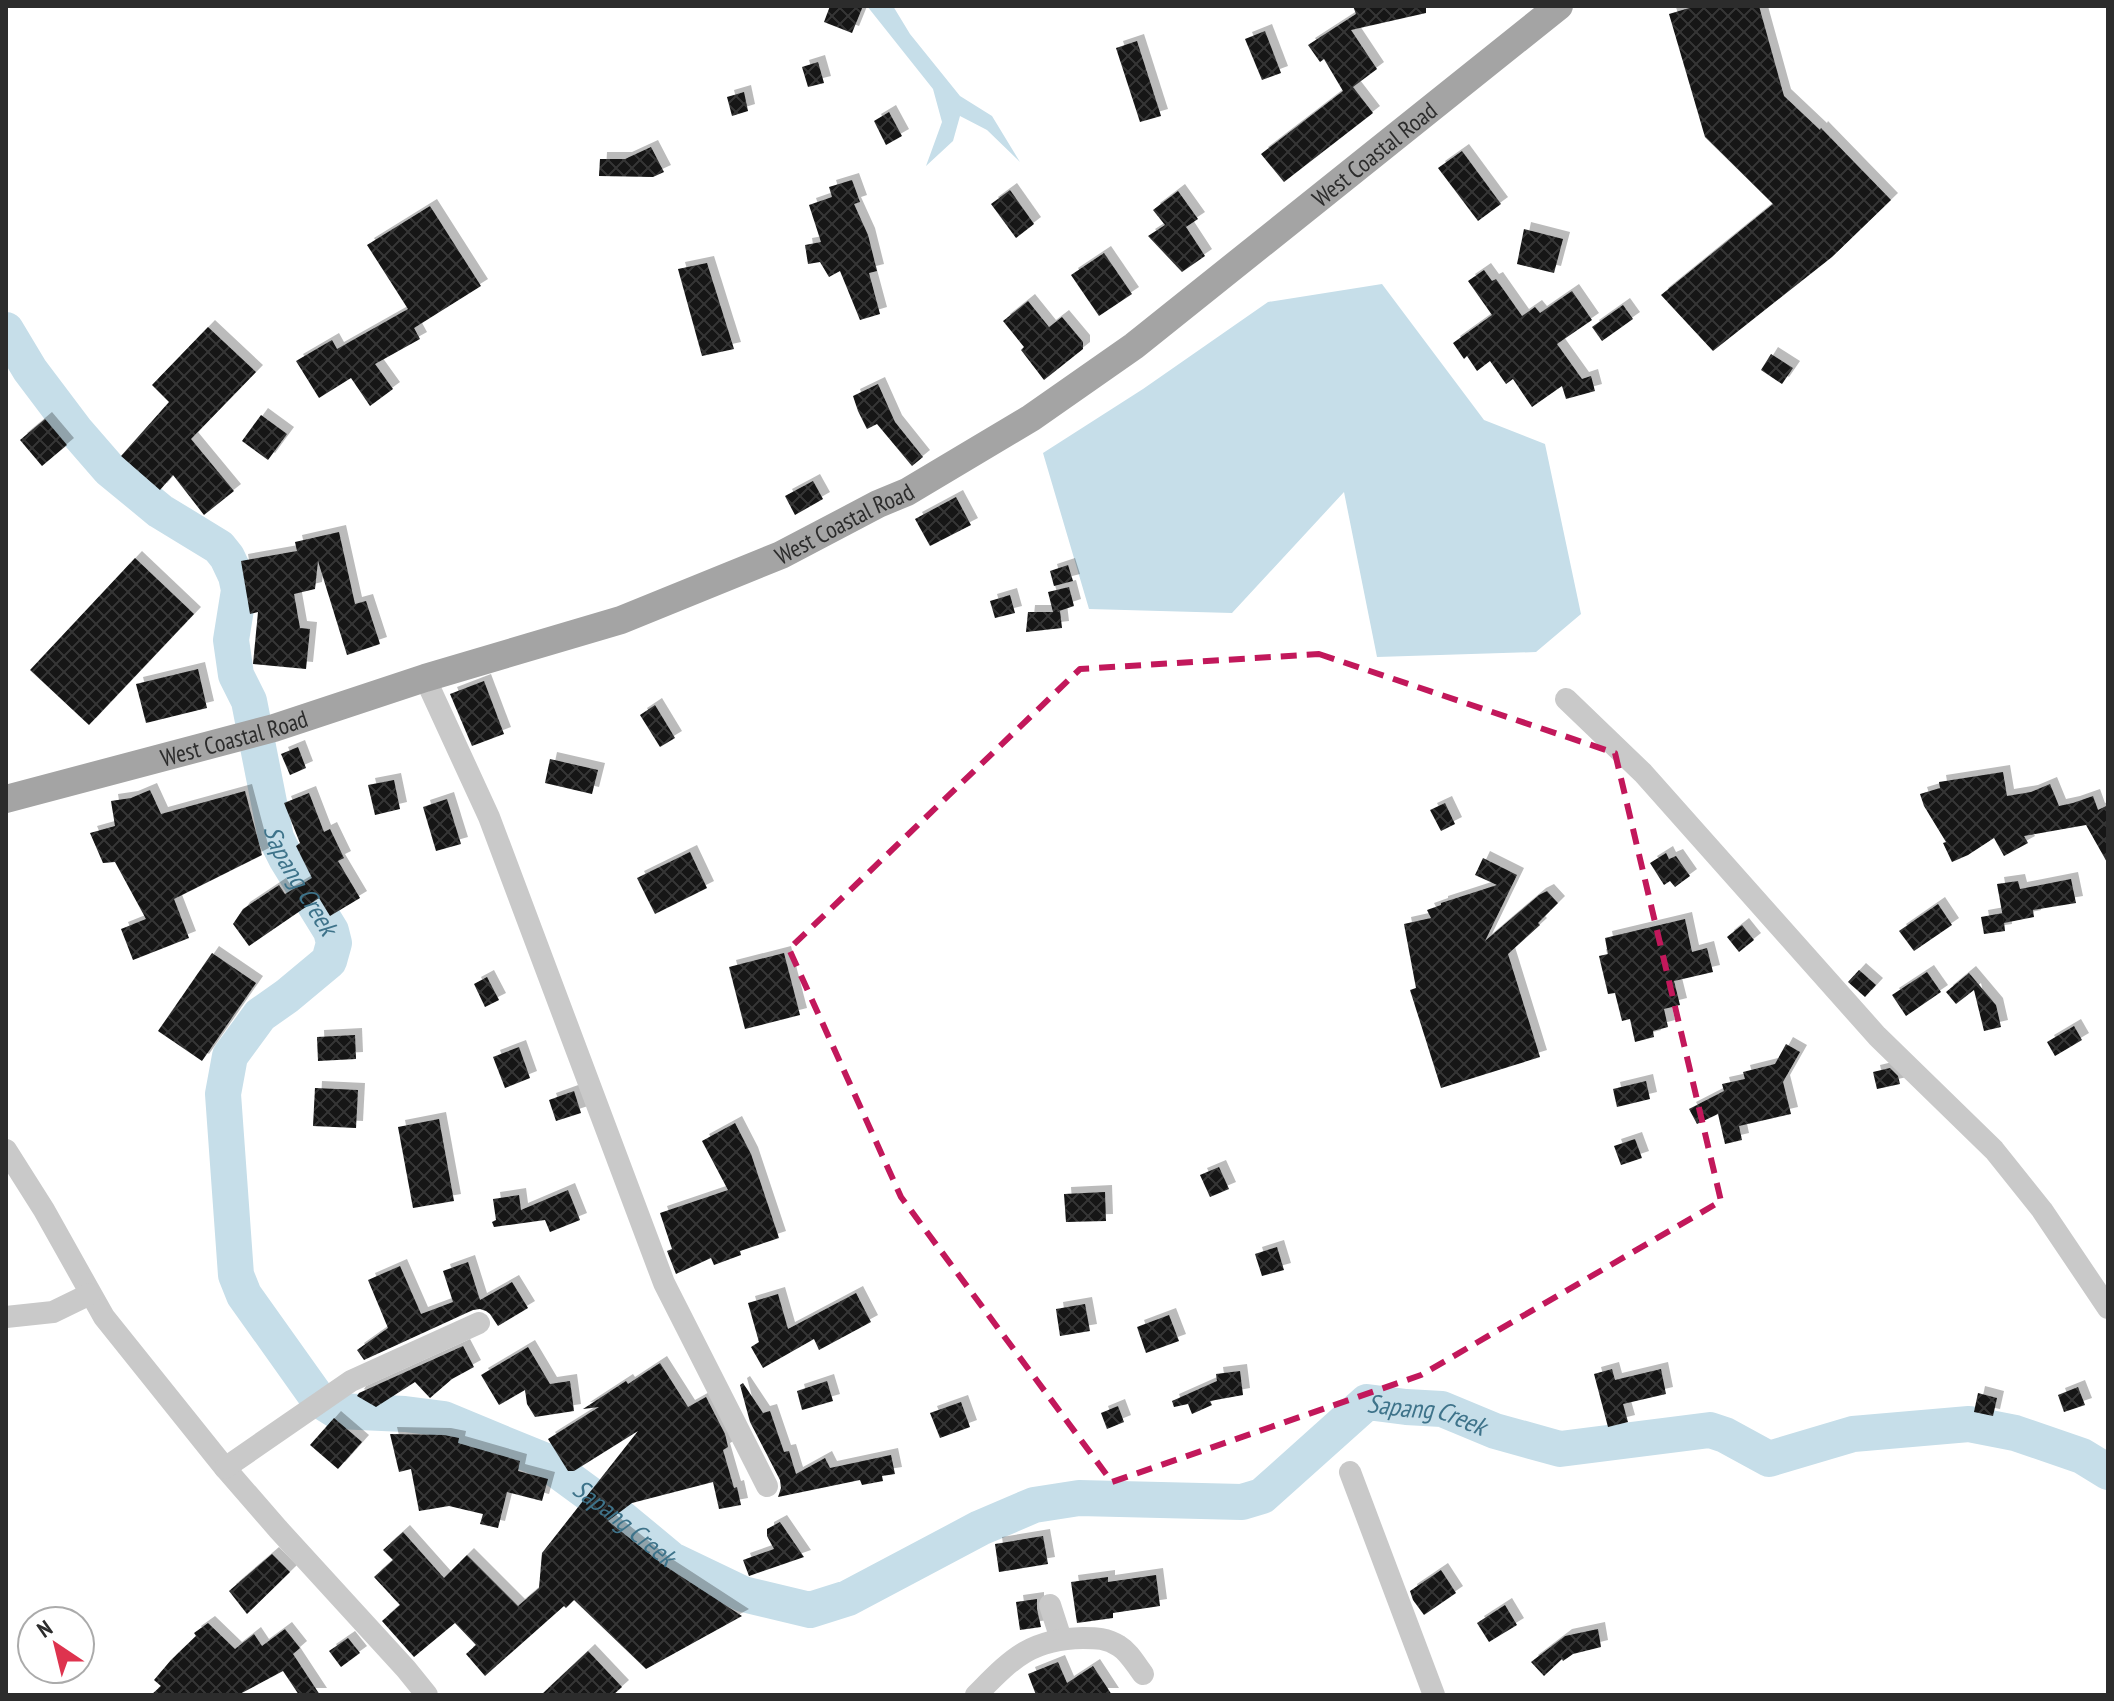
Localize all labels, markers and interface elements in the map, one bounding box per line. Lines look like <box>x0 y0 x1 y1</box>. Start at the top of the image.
street label: West Coastal Road <box>1305 95 1443 213</box>
street label: West Coastal Road <box>769 476 919 571</box>
street label: West Coastal Road <box>157 702 312 773</box>
water label: Sapang Creek <box>257 823 347 943</box>
water label: Sapang Creek <box>1366 1386 1494 1443</box>
water label: Sapang Creek <box>567 1471 685 1575</box>
north arrow <box>16 1605 96 1685</box>
text: N <box>32 1614 57 1643</box>

